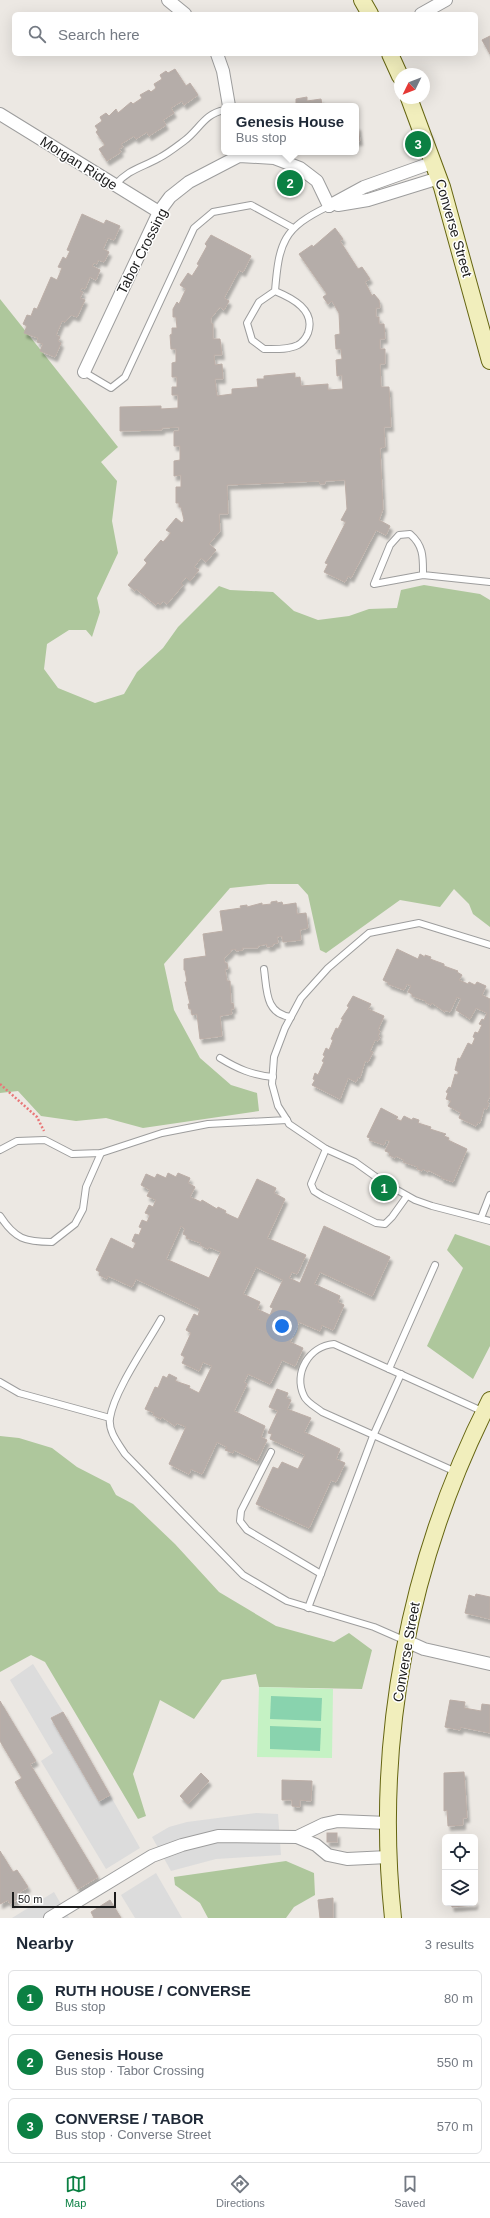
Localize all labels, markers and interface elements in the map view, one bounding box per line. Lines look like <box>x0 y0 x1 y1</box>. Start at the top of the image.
search box <box>12 12 478 56</box>
icon: search <box>26 23 48 45</box>
text: Search here <box>58 26 140 43</box>
north arrow <box>394 68 430 104</box>
popup <box>221 103 359 155</box>
text: Genesis House <box>236 113 344 130</box>
pin: 3 <box>405 129 431 159</box>
text: Bus stop <box>236 130 286 145</box>
street label: Morgan Ridge <box>37 133 121 193</box>
pin: 2 <box>277 168 303 198</box>
street label: Converse Street <box>432 177 476 279</box>
street label: Tabor Crossing <box>113 205 171 297</box>
pin: 1 <box>371 1173 397 1203</box>
your location <box>272 1316 292 1336</box>
street label: Converse Street <box>389 1601 423 1703</box>
map controls <box>442 1834 478 1906</box>
button: locate <box>442 1834 478 1870</box>
button: layers <box>442 1870 478 1906</box>
scale bar <box>12 1890 116 1909</box>
text: 50 m <box>18 1893 42 1905</box>
text: Nearby <box>16 1934 74 1953</box>
text: 3 results <box>425 1937 474 1952</box>
text: RUTH HOUSE / CONVERSE <box>55 1982 251 1999</box>
text: 1 <box>26 1991 34 2006</box>
text: 80 m <box>444 1991 473 2006</box>
text: Bus stop <box>55 1999 106 2014</box>
text: Genesis House <box>55 2046 163 2063</box>
text: 2 <box>26 2055 34 2070</box>
text: 550 m <box>437 2055 473 2070</box>
text: Bus stop · Tabor Crossing <box>55 2063 204 2078</box>
text: CONVERSE / TABOR <box>55 2110 204 2127</box>
text: 3 <box>26 2119 34 2134</box>
text: 570 m <box>437 2119 473 2134</box>
text: Bus stop · Converse Street <box>55 2127 211 2142</box>
tab: Map <box>65 2173 87 2209</box>
tab: Directions <box>216 2173 265 2209</box>
tab: Saved <box>394 2173 425 2209</box>

